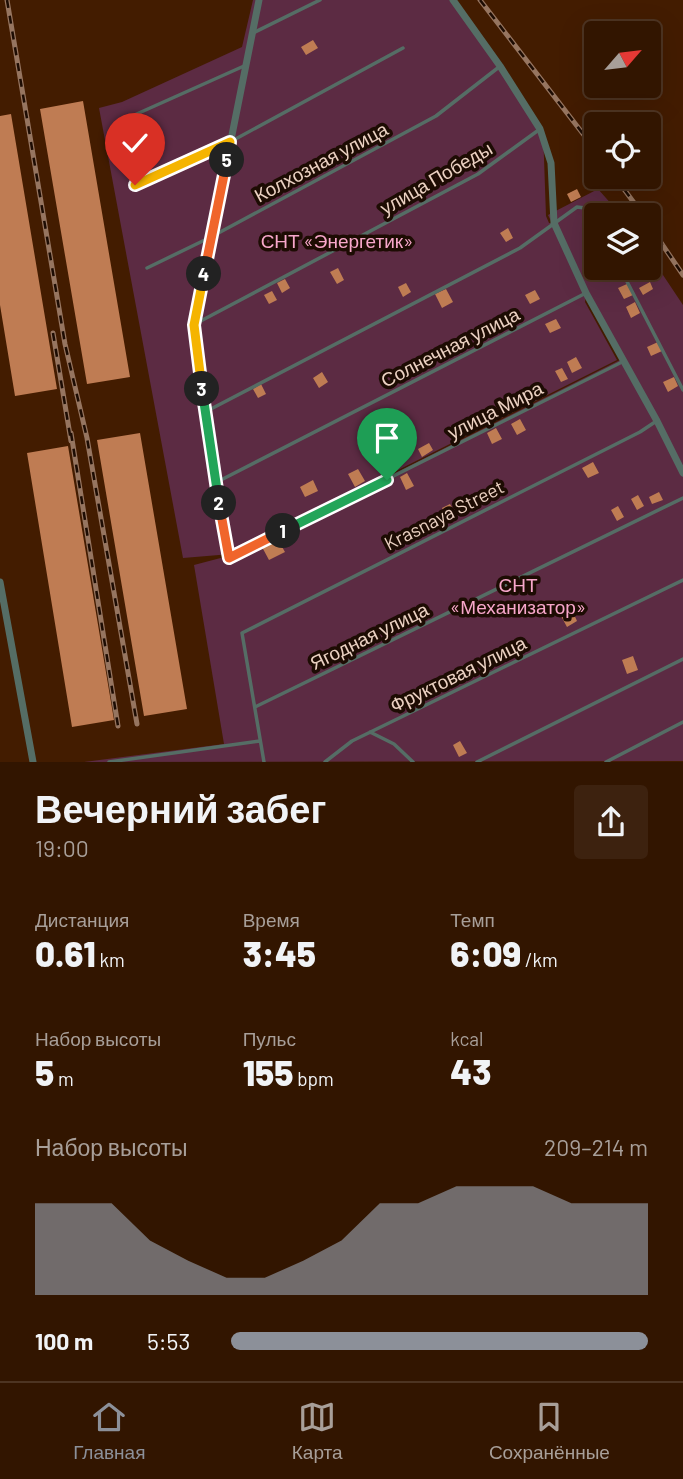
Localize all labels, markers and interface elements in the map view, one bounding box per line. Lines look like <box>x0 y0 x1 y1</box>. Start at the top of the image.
north arrow <box>584 21 662 98</box>
map controls <box>584 21 661 280</box>
button: locate <box>584 112 661 189</box>
pin <box>105 113 165 185</box>
street label: Колхозная улица <box>250 116 392 206</box>
icon: check <box>116 124 154 162</box>
street label: улица Победы <box>376 136 496 219</box>
pin: 5 <box>210 142 244 178</box>
text: 5 <box>221 148 232 171</box>
button: layers <box>584 203 661 280</box>
park label: СНТ «Энергетик» <box>261 229 413 252</box>
pin: 4 <box>186 256 222 292</box>
text: 4 <box>198 262 209 285</box>
street label: Солнечная улица <box>377 301 523 391</box>
pin: 3 <box>184 372 220 406</box>
street label: улица Мира <box>443 376 547 443</box>
text: 3 <box>196 377 207 400</box>
pin <box>357 408 417 480</box>
icon: arrive <box>368 419 406 457</box>
street label: Krasnaya Street <box>380 475 507 555</box>
pin: 2 <box>202 486 236 520</box>
text: 2 <box>213 491 224 514</box>
pin: 1 <box>266 514 300 548</box>
text: 1 <box>279 519 286 542</box>
park label: СНТ «Механизатор» <box>450 573 586 618</box>
street label: Ягодная улица <box>306 597 432 674</box>
street label: Фруктовая улица <box>386 630 530 716</box>
text: Вечерний забег <box>35 785 326 831</box>
button: share <box>574 785 648 859</box>
text: 19:00 <box>35 834 89 862</box>
text: Дистанция <box>35 908 129 931</box>
text: Время <box>243 908 300 931</box>
text: Темп <box>450 908 495 931</box>
text: 0.61 <box>35 932 96 974</box>
text: 3:45 <box>243 932 316 974</box>
text: 6:09 <box>450 932 521 974</box>
text: km <box>96 948 125 971</box>
text: /km <box>521 948 558 971</box>
text: Набор высоты <box>35 1027 161 1050</box>
text: Пульс <box>243 1027 296 1050</box>
text: kcal <box>450 1027 483 1050</box>
text: 43 <box>450 1050 491 1092</box>
text: 5 <box>35 1051 54 1093</box>
text: 155 <box>243 1051 293 1093</box>
text: m <box>54 1067 74 1090</box>
text: bpm <box>293 1067 334 1090</box>
text: Набор высоты <box>35 1133 188 1161</box>
text: 209–214 m <box>544 1133 648 1161</box>
text: 100 m <box>35 1327 93 1355</box>
text: 5:53 <box>147 1327 190 1355</box>
tab: Главная <box>73 1398 145 1464</box>
tab: Карта <box>292 1398 343 1464</box>
tab: Сохранённые <box>489 1398 610 1464</box>

